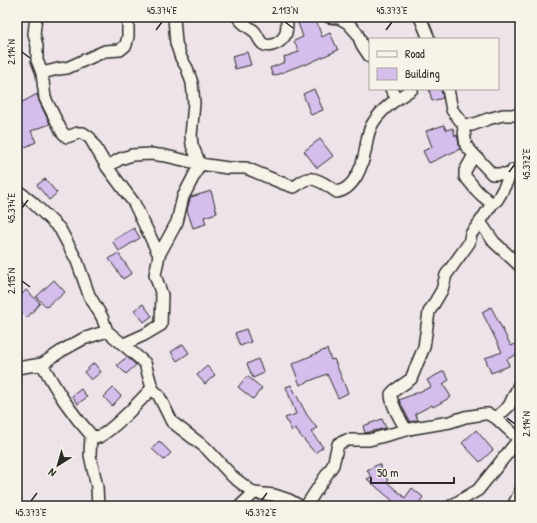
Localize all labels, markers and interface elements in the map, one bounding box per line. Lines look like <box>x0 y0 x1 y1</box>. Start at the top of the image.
text: 45.374°E <box>147 4 178 17</box>
text: 2.113°N <box>272 4 298 17</box>
text: 45.373°E <box>377 4 408 17</box>
legend <box>369 38 499 90</box>
text: 2.114°N <box>5 39 18 65</box>
text: Road <box>405 45 425 62</box>
text: Building <box>405 65 440 82</box>
text: 45.372°E <box>520 148 533 179</box>
text: 45.374°E <box>5 192 18 223</box>
text: 2.115°N <box>5 268 18 294</box>
text: 2.114°N <box>520 411 533 437</box>
north arrow <box>38 445 78 485</box>
scale bar <box>371 459 454 485</box>
text: 50 m <box>377 464 398 481</box>
text: N <box>45 466 59 480</box>
text: 45.373°E <box>16 506 47 519</box>
text: 45.372°E <box>246 506 277 519</box>

